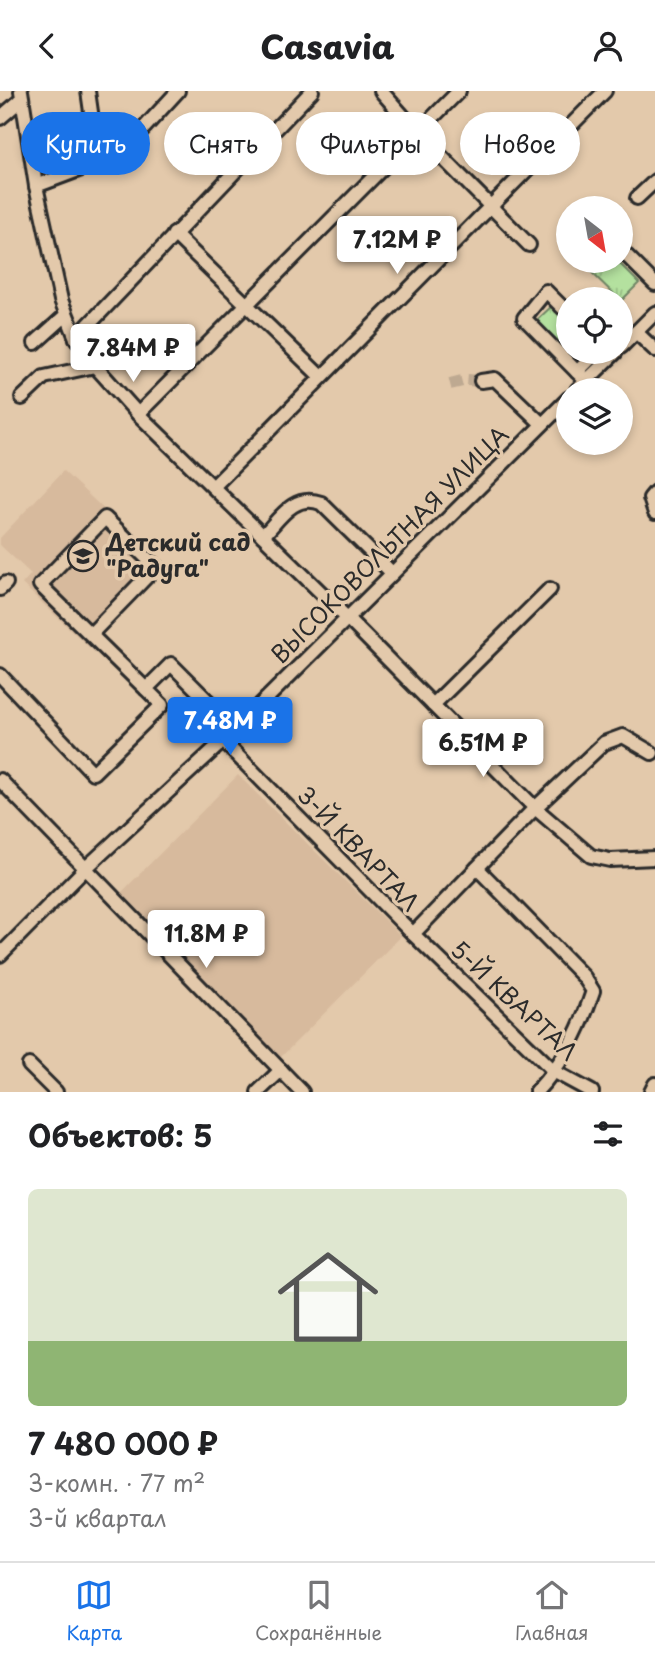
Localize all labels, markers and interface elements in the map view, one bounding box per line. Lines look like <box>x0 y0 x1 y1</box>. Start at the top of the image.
text: Casavia <box>260 22 395 70</box>
icon: back <box>28 27 66 65</box>
icon: person <box>589 27 627 65</box>
chip: Купить <box>21 112 150 175</box>
chip: Снять <box>164 112 282 175</box>
chip: Фильтры <box>296 112 446 175</box>
chip: Новое <box>460 112 580 175</box>
north arrow <box>556 196 634 273</box>
map controls <box>556 196 633 455</box>
pin: 7.12M ₽ <box>332 216 462 276</box>
text: 7.12M ₽ <box>353 221 441 256</box>
button: locate <box>556 287 633 364</box>
pin: 7.84M ₽ <box>68 324 198 384</box>
text: 7.84M ₽ <box>86 329 180 364</box>
button: layers <box>556 378 633 455</box>
street label: ВЫСОКОВОЛЬТНАЯ УЛИЦА <box>262 417 516 671</box>
place label: Детский сад "Радуга" <box>105 524 250 585</box>
school or university icon: Детский сад "Радуга" <box>66 539 100 573</box>
pin: 7.48M ₽ <box>165 697 295 757</box>
text: 7.48M ₽ <box>183 702 277 737</box>
pin: 6.51M ₽ <box>418 719 548 779</box>
text: 6.51M ₽ <box>438 724 528 759</box>
street label: 3-Й КВАРТАЛ <box>290 777 428 919</box>
pin: 11.8M ₽ <box>141 911 271 970</box>
text: 11.8M ₽ <box>164 915 248 950</box>
street label: 5-Й КВАРТАЛ <box>444 932 586 1068</box>
text: Объектов: 5 <box>28 1112 213 1157</box>
icon: filters <box>589 1115 627 1153</box>
icon: home <box>265 1234 391 1360</box>
text: 7 480 000 ₽ <box>28 1420 218 1465</box>
text: 3-комн. · 77 m² <box>28 1465 205 1500</box>
text: 3-й квартал <box>28 1500 167 1535</box>
tab: Карта <box>66 1576 122 1646</box>
tab: Сохранённые <box>255 1576 382 1646</box>
tab: Главная <box>515 1576 589 1646</box>

